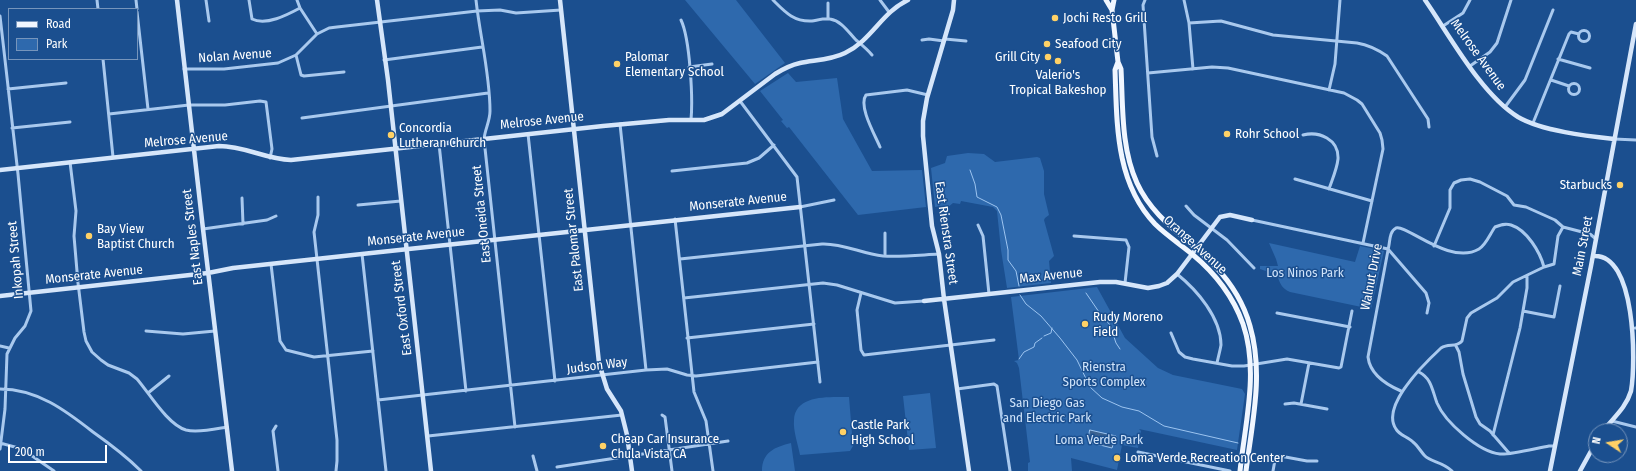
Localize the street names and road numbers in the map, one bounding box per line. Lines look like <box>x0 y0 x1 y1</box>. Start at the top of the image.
street label: Melrose Avenue <box>1447 16 1509 94</box>
street label: Nolan Avenue <box>198 46 272 66</box>
street label: Melrose Avenue <box>499 109 585 133</box>
street label: Melrose Avenue <box>143 129 229 151</box>
street label: East Oneida Street <box>469 164 495 264</box>
street label: East Rienstra Street <box>931 180 961 286</box>
street label: East Naples Street <box>179 188 207 286</box>
street label: East Palomar Street <box>561 188 587 292</box>
street label: Monserate Avenue <box>688 189 788 215</box>
street label: Orange Avenue <box>1160 212 1230 278</box>
street label: Main Street <box>1570 215 1596 277</box>
street label: Inkopah Street <box>5 220 27 300</box>
street label: Monserate Avenue <box>366 224 466 250</box>
street label: Walnut Drive <box>1358 242 1386 312</box>
street label: East Oxford Street <box>388 260 416 356</box>
street label: Monserate Avenue <box>44 262 144 288</box>
street label: Max Avenue <box>1019 265 1083 287</box>
street label: Judson Way <box>566 355 628 377</box>

